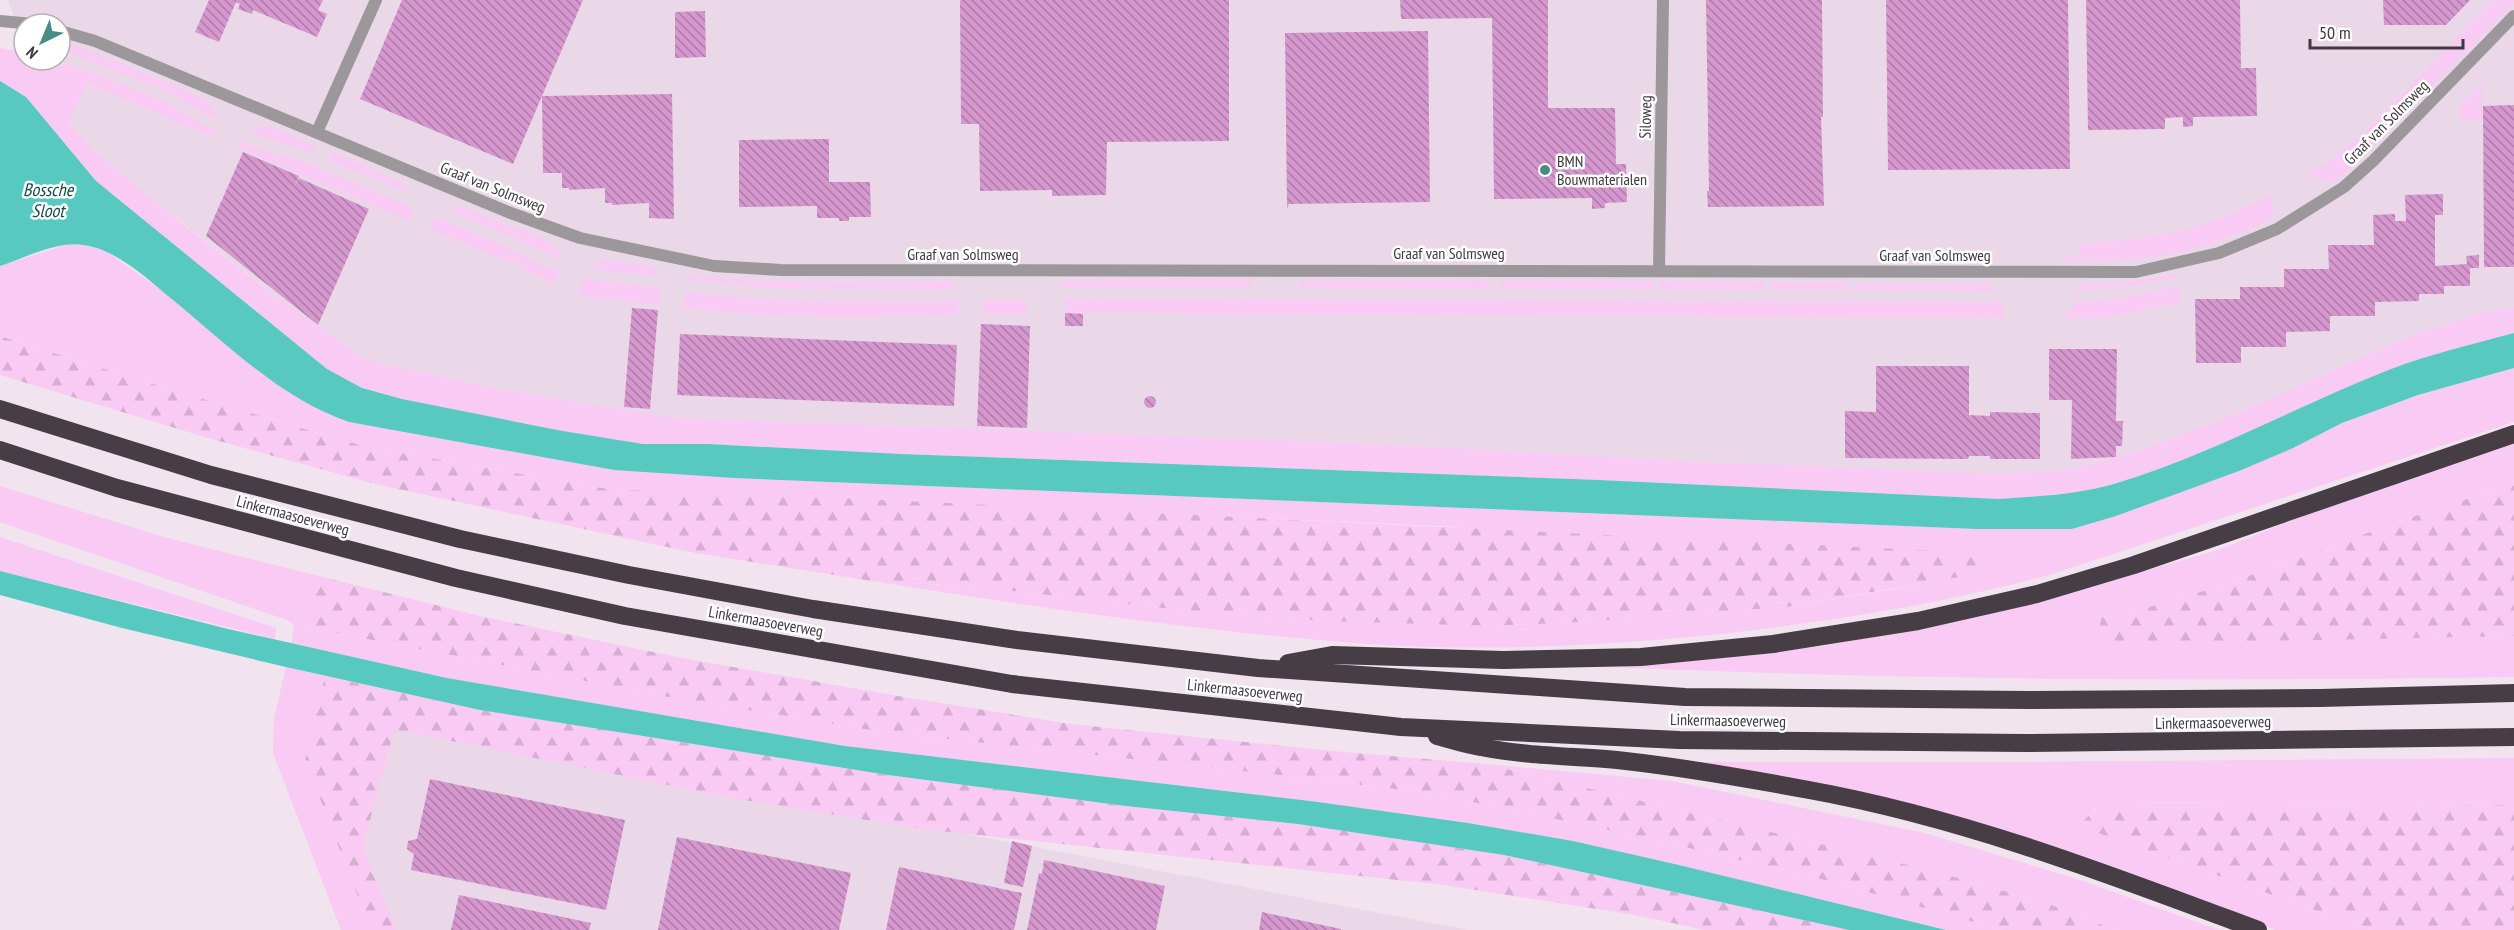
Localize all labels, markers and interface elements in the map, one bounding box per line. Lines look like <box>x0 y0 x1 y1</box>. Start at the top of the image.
north arrow <box>12 12 72 72</box>
scale bar <box>2310 12 2463 50</box>
text: 50 m <box>2319 21 2351 44</box>
text: N <box>22 43 42 63</box>
street label: Graaf van Solmsweg <box>2340 76 2432 168</box>
street label: Siloweg <box>1635 95 1655 139</box>
place label: BMN Bouwmaterialen <box>1557 151 1647 189</box>
street label: Graaf van Solmsweg <box>438 157 548 217</box>
marker: BMN Bouwmaterialen <box>1538 163 1552 177</box>
water label: Bossche Sloot <box>23 178 75 222</box>
street label: Graaf van Solmsweg <box>1393 243 1505 263</box>
street label: Graaf van Solmsweg <box>907 244 1019 264</box>
street label: Graaf van Solmsweg <box>1879 245 1991 265</box>
street label: Linkermaasoeverweg <box>234 490 352 540</box>
street label: Linkermaasoeverweg <box>707 601 825 641</box>
street label: Linkermaasoeverweg <box>1186 674 1304 706</box>
street label: Linkermaasoeverweg <box>1670 709 1786 731</box>
street label: Linkermaasoeverweg <box>2155 711 2271 733</box>

